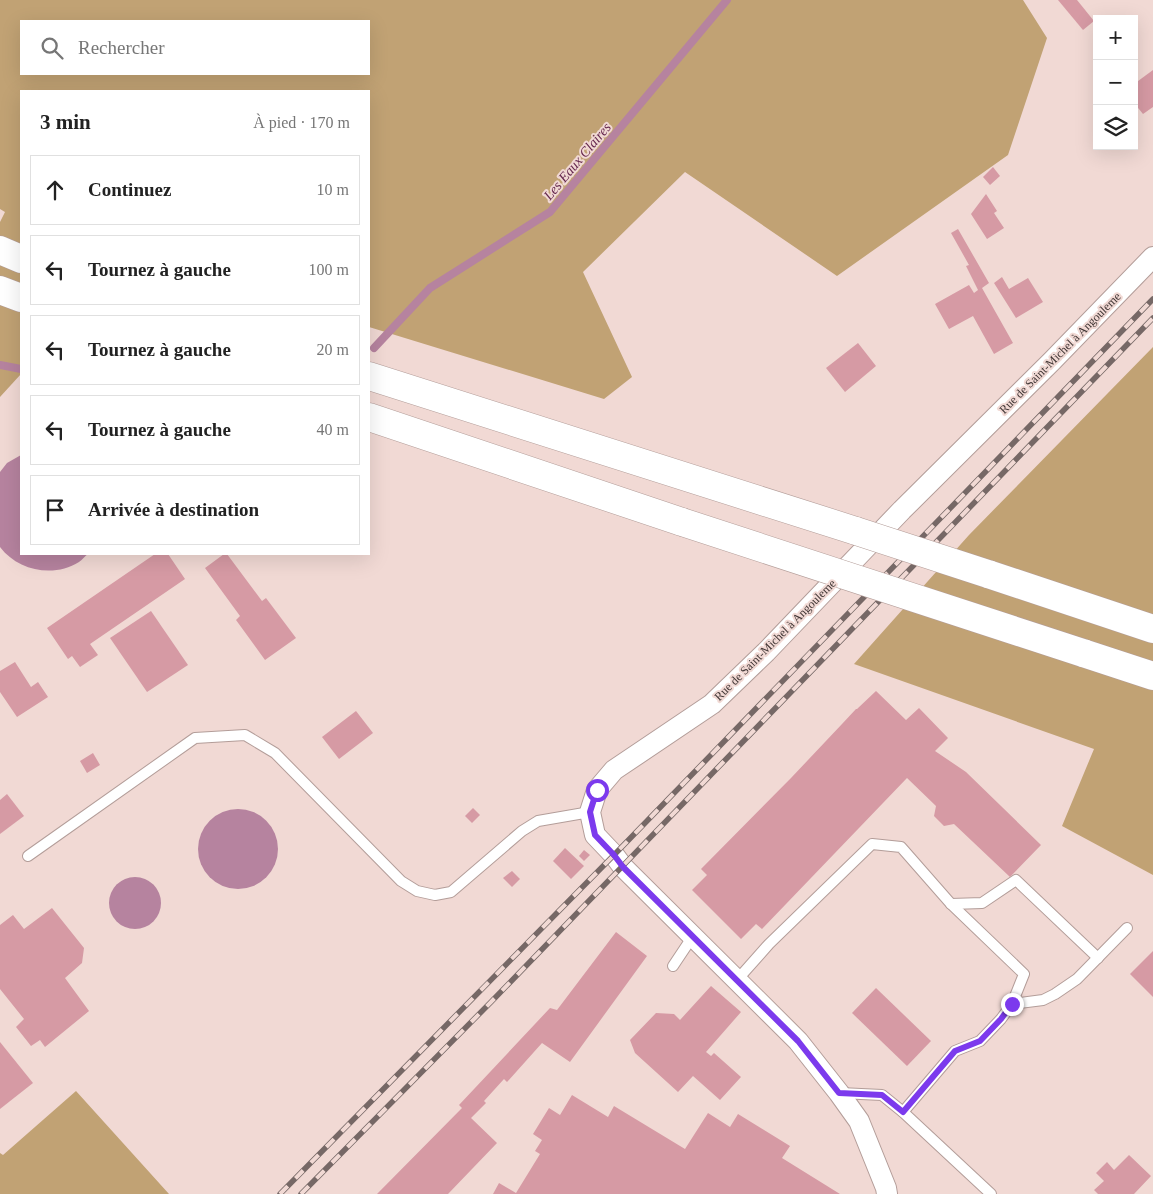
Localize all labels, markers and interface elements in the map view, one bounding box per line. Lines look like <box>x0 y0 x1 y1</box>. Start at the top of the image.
map controls <box>1093 15 1138 150</box>
button: + <box>1093 15 1138 60</box>
search box <box>20 20 370 75</box>
icon: search <box>38 34 66 62</box>
text: Rechercher <box>78 37 165 58</box>
button: − <box>1093 60 1138 105</box>
button: layers <box>1093 105 1138 150</box>
text: 3 min <box>40 110 91 134</box>
text: À pied · 170 m <box>253 114 350 131</box>
water label: Les Eaux Claires <box>540 119 614 204</box>
icon: ahead <box>41 176 69 204</box>
text: Continuez <box>88 179 171 200</box>
text: 10 m <box>317 181 349 198</box>
icon: left <box>41 256 69 284</box>
text: Tournez à gauche <box>88 259 231 280</box>
text: 100 m <box>309 261 349 278</box>
street label: Rue de Saint-Michel à Angouleme <box>996 289 1124 417</box>
icon: left <box>41 336 69 364</box>
text: Tournez à gauche <box>88 339 231 360</box>
text: 20 m <box>317 341 349 358</box>
icon: left <box>41 416 69 444</box>
text: Tournez à gauche <box>88 419 231 440</box>
text: 40 m <box>317 421 349 438</box>
icon: arrive <box>41 496 69 524</box>
text: Arrivée à destination <box>88 499 259 520</box>
street label: Rue de Saint-Michel à Angouleme <box>711 576 839 704</box>
route start <box>586 779 609 802</box>
route end <box>1001 993 1024 1016</box>

